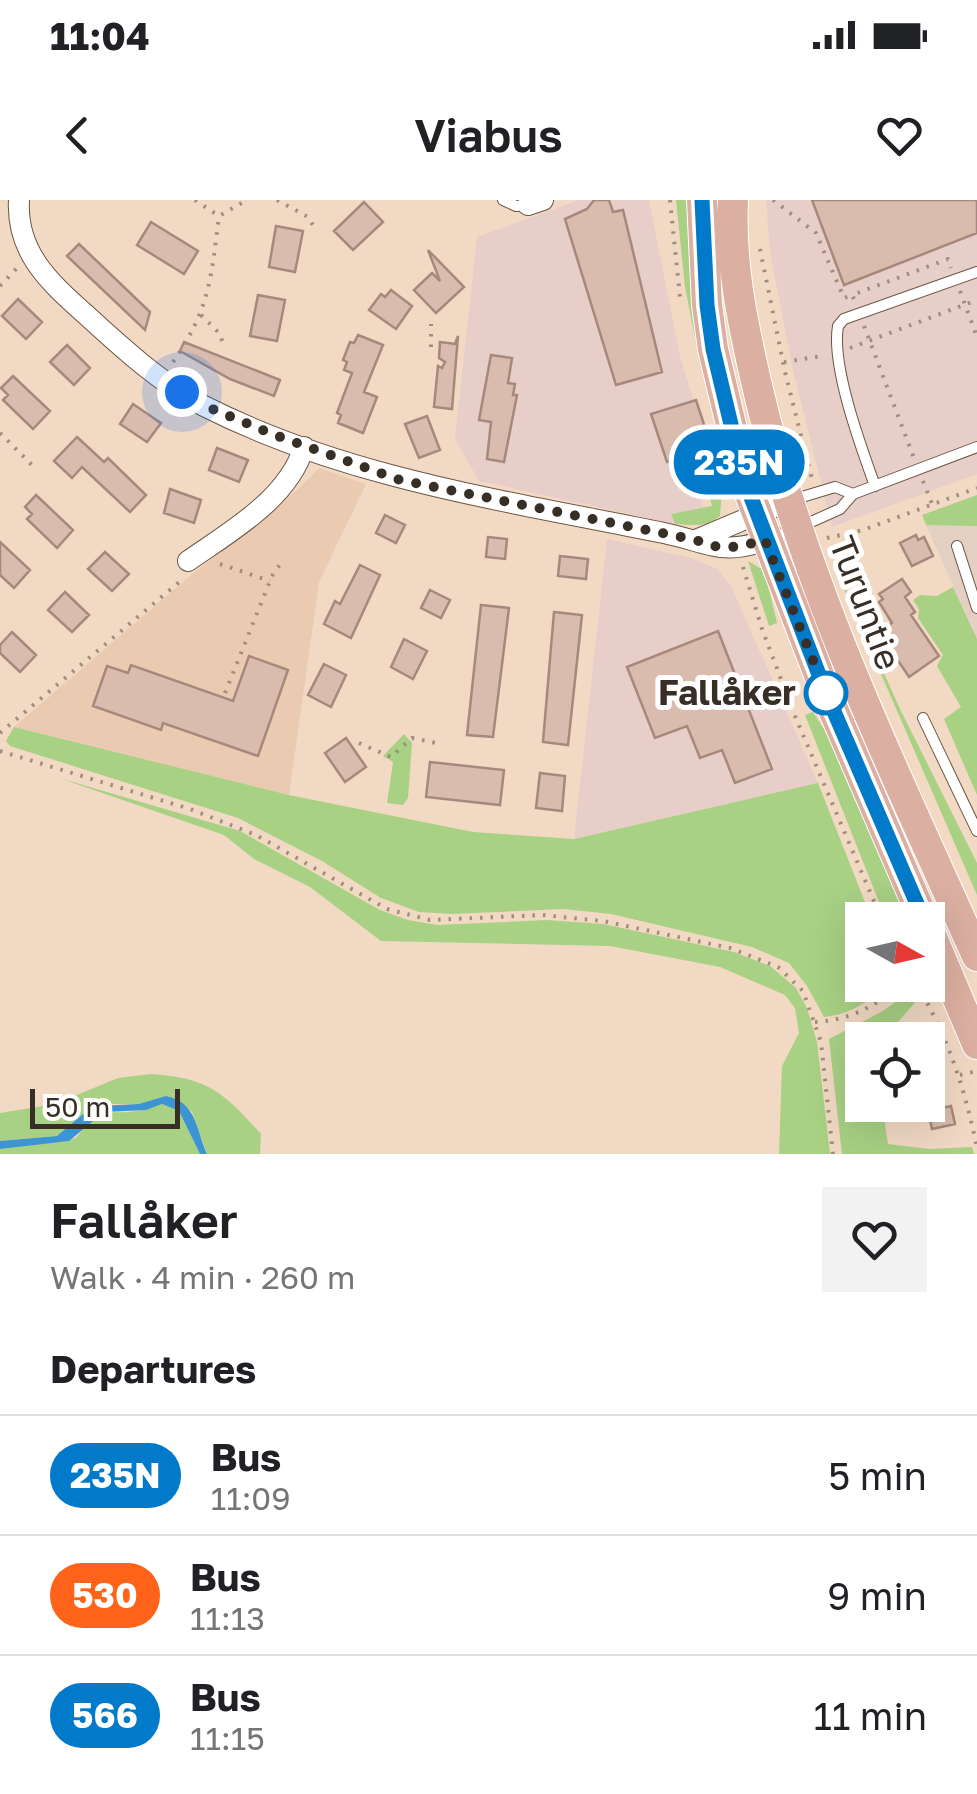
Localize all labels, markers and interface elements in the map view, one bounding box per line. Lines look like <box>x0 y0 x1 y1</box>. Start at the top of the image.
text: 11:04 <box>50 13 150 58</box>
icon: back <box>50 108 105 163</box>
text: Viabus <box>414 108 563 162</box>
icon: heart <box>872 108 927 163</box>
your location <box>157 367 207 417</box>
line badge: 235N <box>669 430 809 494</box>
text: 235N <box>694 441 784 483</box>
street label: Turuntie <box>821 530 911 675</box>
place label: Fallåker <box>658 671 796 713</box>
marker: Fallåker <box>805 672 847 714</box>
north arrow <box>845 902 945 1002</box>
map controls <box>845 902 945 1122</box>
button: locate <box>845 1022 945 1122</box>
scale bar <box>30 1084 180 1128</box>
text: 50 m <box>45 1090 110 1123</box>
button: heart <box>822 1187 927 1292</box>
text: Fallåker <box>50 1191 238 1249</box>
text: Walk · 4 min · 260 m <box>50 1258 355 1296</box>
text: Departures <box>50 1346 256 1391</box>
text: Bus <box>211 1434 281 1479</box>
text: 5 min <box>828 1453 927 1498</box>
text: 235N <box>70 1454 161 1496</box>
text: 11:09 <box>211 1479 291 1517</box>
text: Bus <box>190 1554 261 1599</box>
text: 9 min <box>827 1573 927 1618</box>
text: 530 <box>72 1574 138 1616</box>
text: 11:13 <box>190 1599 265 1637</box>
text: Bus <box>190 1674 261 1719</box>
text: 11 min <box>813 1693 927 1738</box>
text: 566 <box>72 1694 138 1736</box>
text: 11:15 <box>190 1719 265 1757</box>

